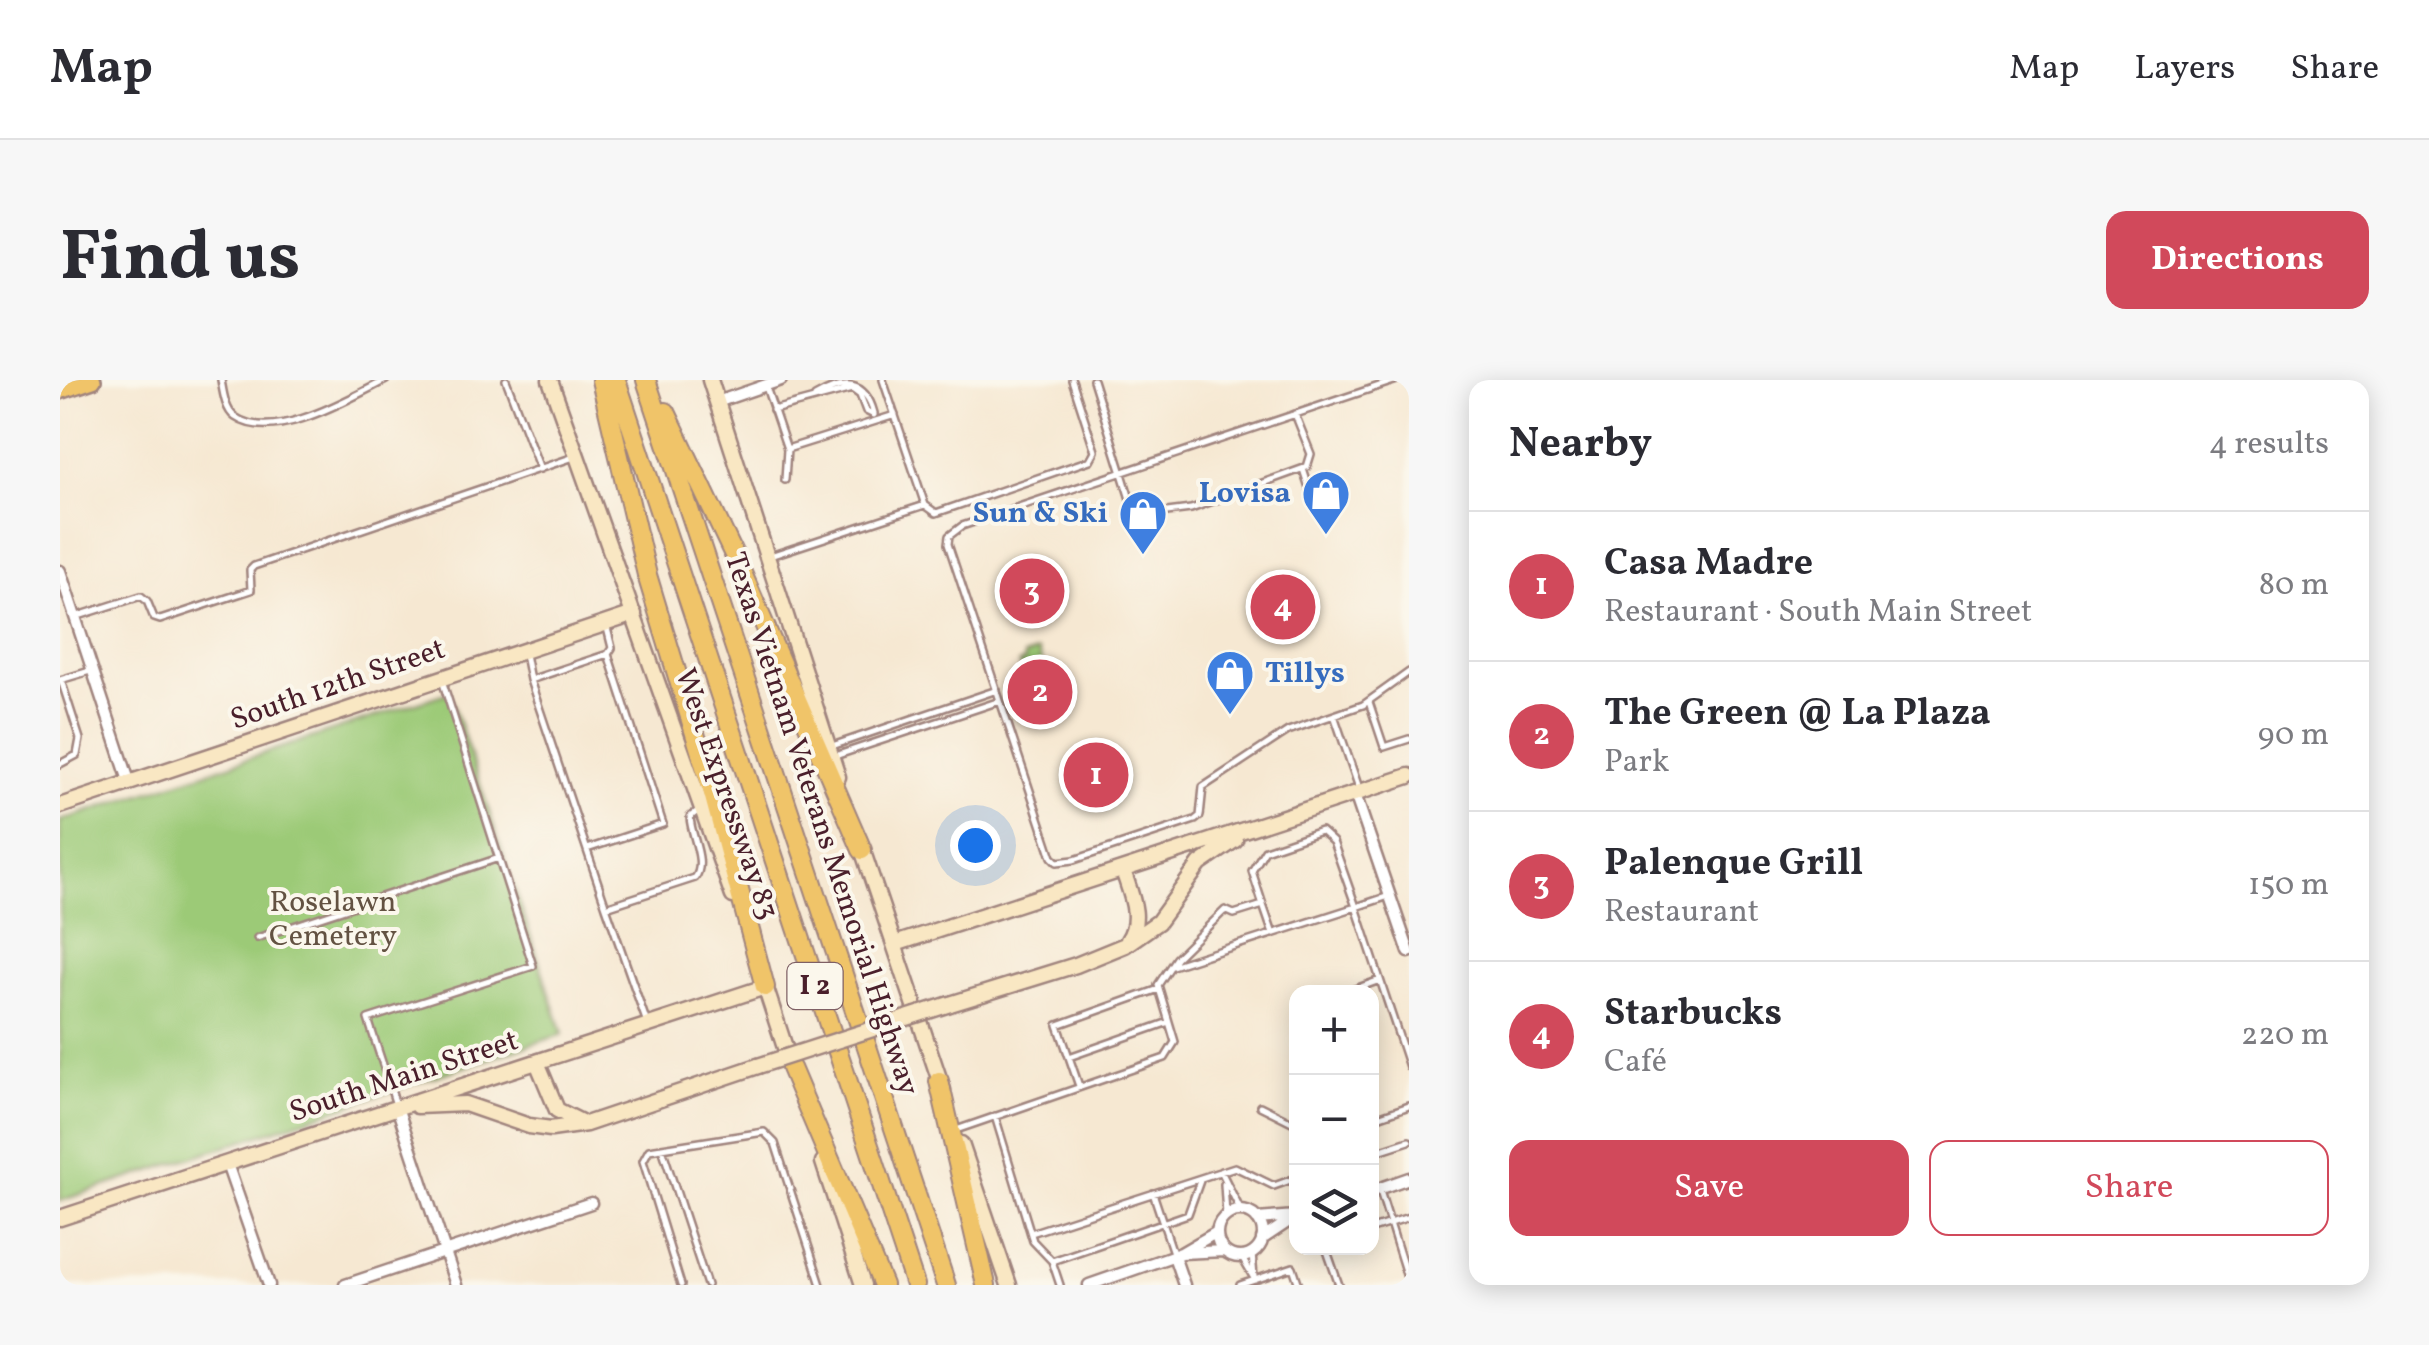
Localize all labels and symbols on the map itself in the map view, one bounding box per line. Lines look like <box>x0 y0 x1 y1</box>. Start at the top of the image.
shop icon: Lovisa <box>1300 468 1352 536</box>
place label: Lovisa <box>1199 473 1291 515</box>
shop icon: Sun & Ski <box>1117 488 1169 556</box>
place label: Sun & Ski <box>972 493 1108 535</box>
street label: Texas Vietnam Veterans Memorial Highway <box>713 547 929 1101</box>
pin: 3 <box>1000 554 1064 628</box>
pin: 4 <box>1250 570 1316 644</box>
street label: South 12th Street <box>225 629 451 741</box>
shop icon: Tillys <box>1204 648 1256 716</box>
place label: Tillys <box>1265 653 1345 695</box>
pin: 2 <box>1008 654 1072 730</box>
street label: West Expressway 83 <box>663 663 789 925</box>
pin: 1 <box>1064 738 1128 812</box>
your location <box>950 820 1001 871</box>
park label: Roselawn Cemetery <box>269 882 397 958</box>
road number: I 2 <box>788 963 842 1009</box>
street label: South Main Street <box>284 1020 524 1134</box>

